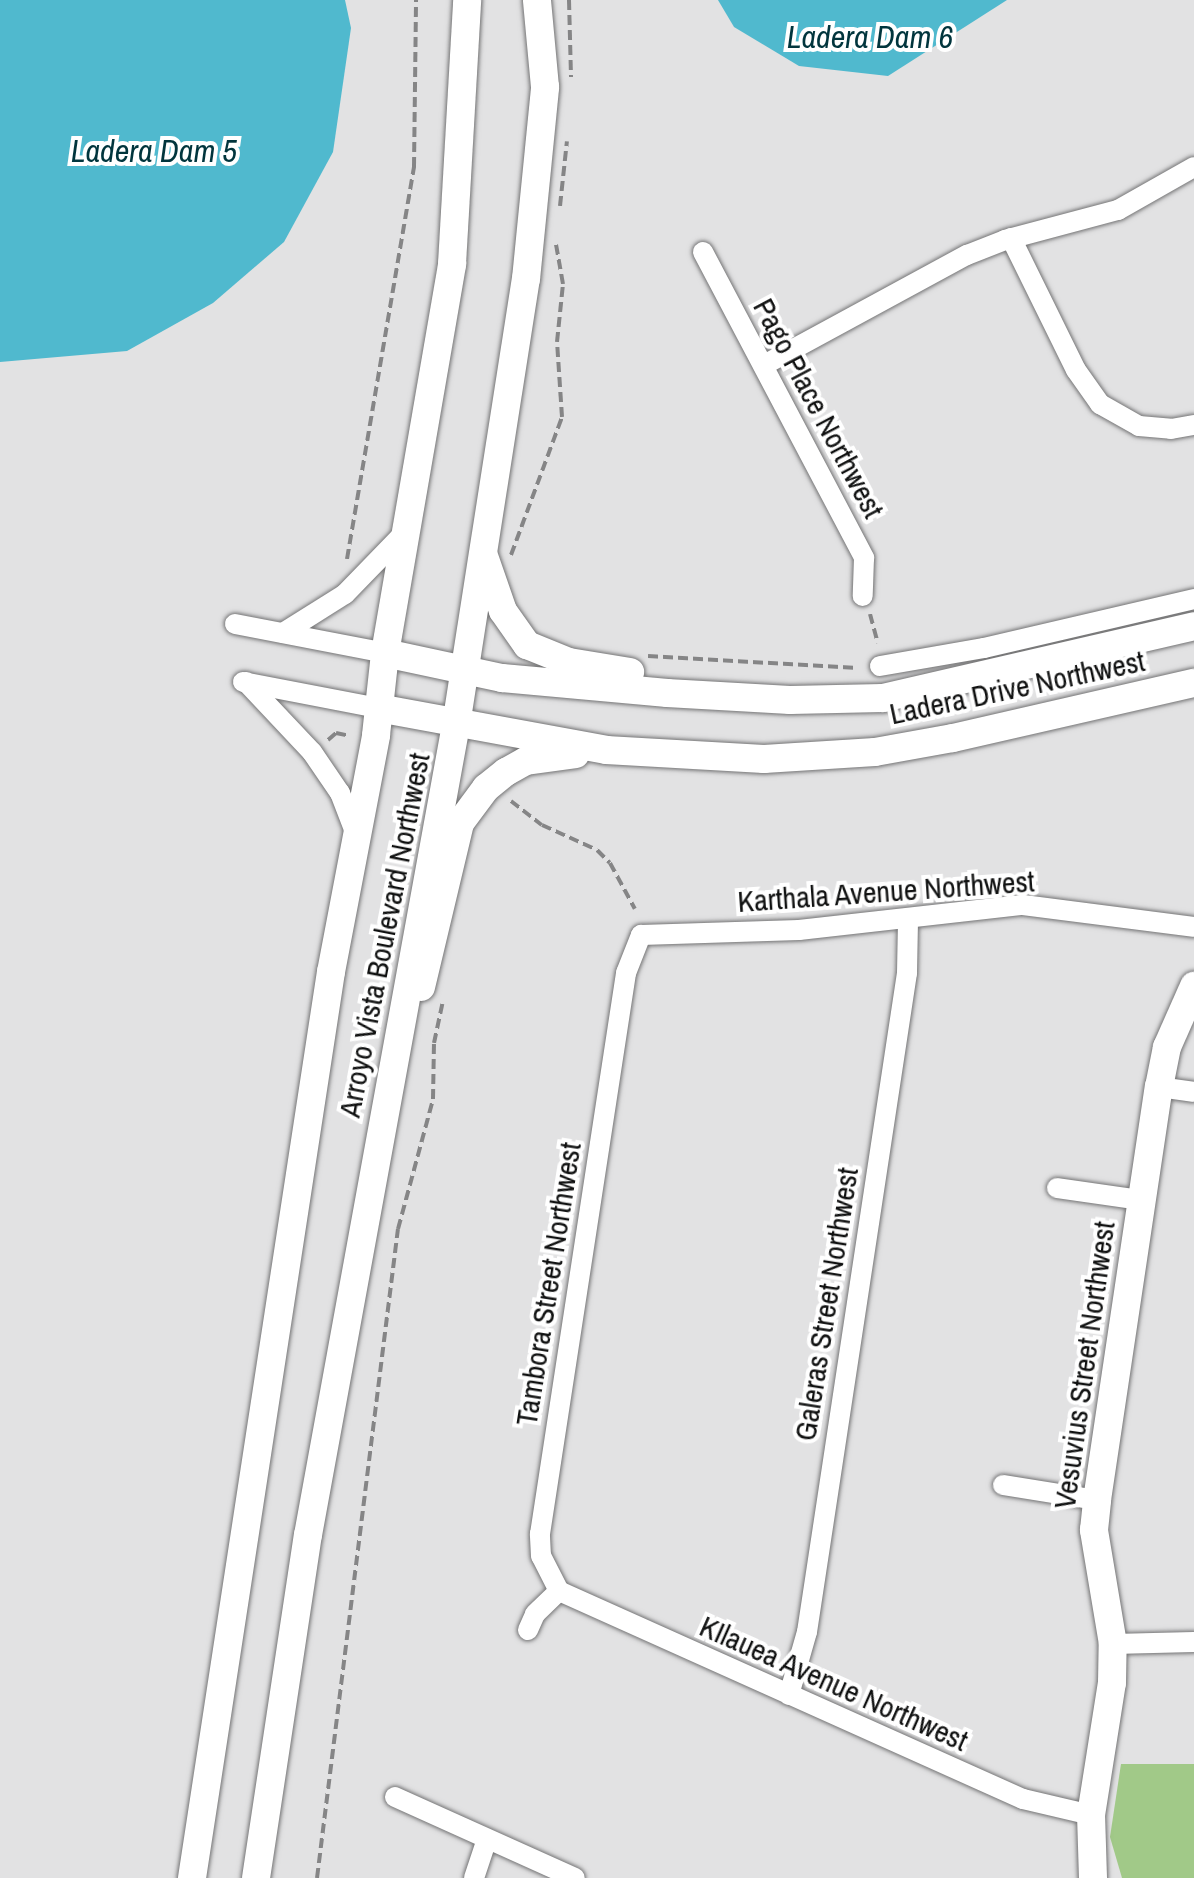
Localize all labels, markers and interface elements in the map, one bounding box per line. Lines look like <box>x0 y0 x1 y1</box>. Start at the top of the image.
water label: Ladera Dam 6 <box>787 18 953 56</box>
water label: Ladera Dam 5 <box>71 132 237 170</box>
street label: Pago Place Northwest <box>746 292 892 524</box>
street label: Ladera Drive Northwest <box>886 642 1148 732</box>
street label: Arroyo Vista Boulevard Northwest <box>331 750 437 1120</box>
street label: Karthala Avenue Northwest <box>736 863 1036 919</box>
street label: Tambora Street Northwest <box>508 1140 588 1428</box>
street label: Galeras Street Northwest <box>787 1165 865 1443</box>
street label: Vesuvius Street Northwest <box>1046 1219 1122 1511</box>
street label: KIlauea Avenue Northwest <box>694 1607 974 1759</box>

